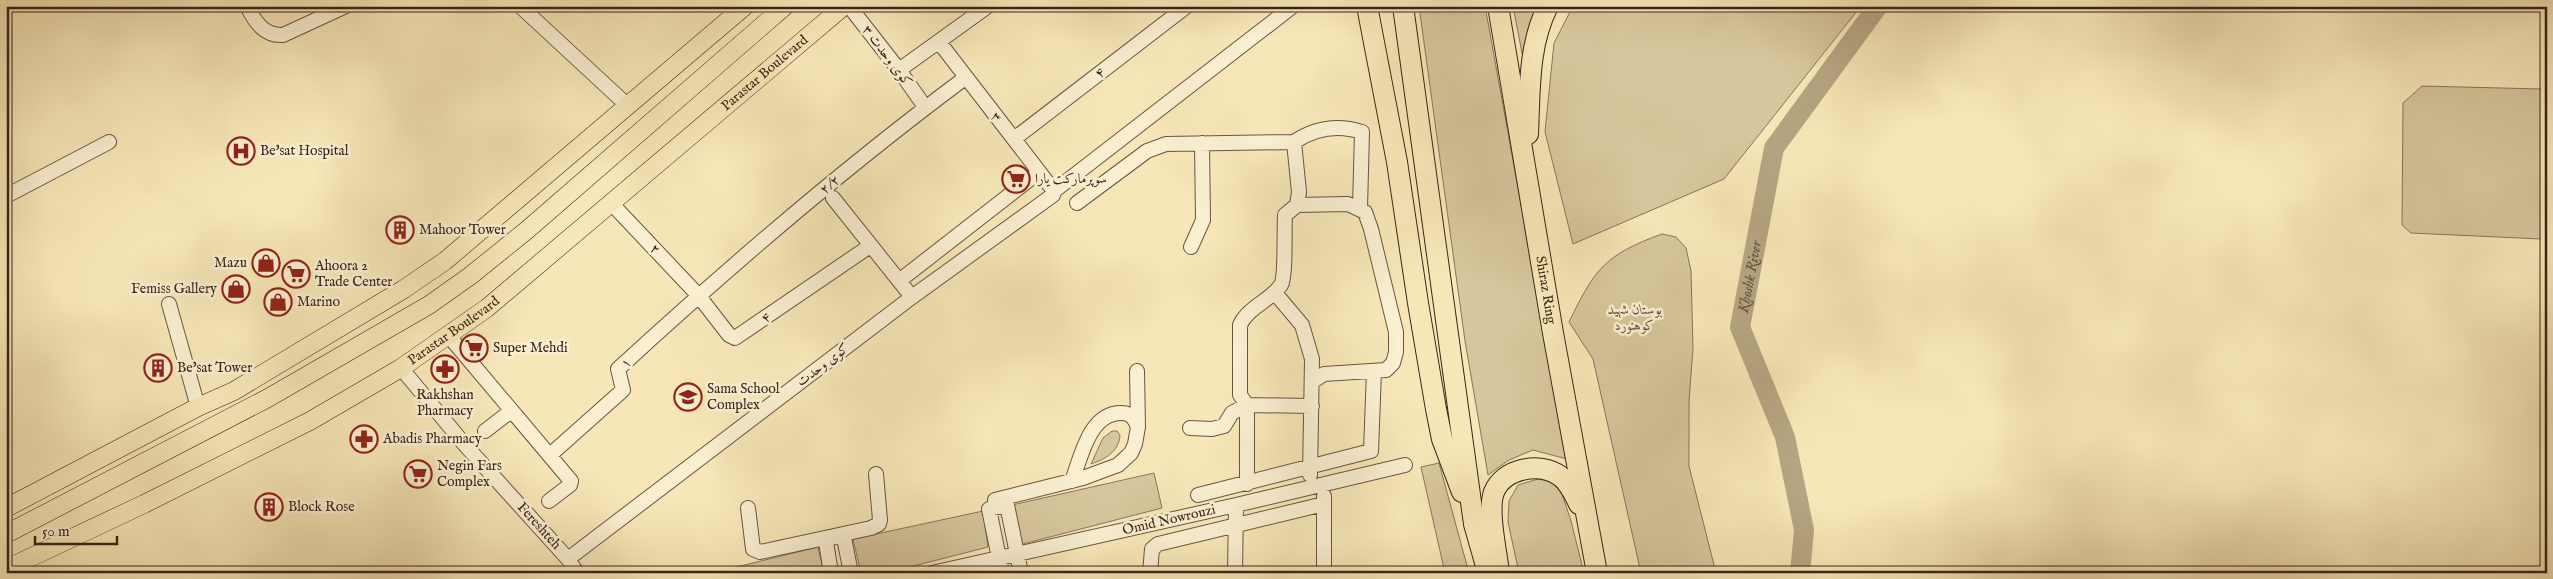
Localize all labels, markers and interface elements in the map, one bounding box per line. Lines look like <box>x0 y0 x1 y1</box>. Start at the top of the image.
street label: کوی وحدت ۳ <box>858 22 916 90</box>
street label: Parastar Boulevard <box>717 31 812 115</box>
street label: ۴ <box>1091 63 1109 83</box>
street label: ۳ <box>986 108 1006 126</box>
hospital icon: Be'sat Hospital <box>226 136 256 166</box>
place label: Be'sat Hospital <box>260 142 349 160</box>
supermarket icon: سوپرمارکت یارا <box>1001 164 1031 194</box>
place label: سوپرمارکت یارا <box>1035 170 1107 188</box>
street label: ۲/۲ <box>816 171 844 199</box>
building icon: Mahoor Tower <box>385 215 415 245</box>
place label: Mahoor Tower <box>419 221 506 239</box>
water label: Khoshk River <box>1733 238 1766 315</box>
street label: ۲ <box>646 240 664 258</box>
shop icon: Mazu <box>251 248 281 278</box>
place label: Mazu <box>214 254 247 272</box>
street label: Shiraz Ring <box>1531 255 1560 326</box>
place label: Ahoora 2 Trade Center <box>314 257 393 291</box>
supermarket icon: Ahoora 2 Trade Center <box>281 259 311 289</box>
shop icon: Femiss Gallery <box>221 274 251 304</box>
place label: Femiss Gallery <box>131 280 217 298</box>
shop icon: Marino <box>263 287 293 317</box>
street label: Parastar Boulevard <box>404 292 504 369</box>
place label: Marino <box>297 293 341 311</box>
park label: بوستان شهید کوهنورد <box>1608 301 1662 335</box>
street label: ۴ <box>757 308 775 328</box>
supermarket icon: Super Mehdi <box>459 333 489 363</box>
place label: Super Mehdi <box>493 339 568 357</box>
street label: کوی وحدت <box>793 339 853 391</box>
building icon: Be'sat Tower <box>143 353 173 383</box>
pharmacy icon: Rakhshan Pharmacy <box>430 354 460 384</box>
street label: ۱ <box>617 354 635 372</box>
place label: Be'sat Tower <box>177 359 252 377</box>
place label: Sama School Complex <box>707 380 780 414</box>
school or university icon: Sama School Complex <box>673 382 703 412</box>
place label: Rakhshan Pharmacy <box>416 386 474 420</box>
pharmacy icon: Abadis Pharmacy <box>349 424 379 454</box>
place label: Abadis Pharmacy <box>382 430 482 448</box>
place label: Negin Fars Complex <box>437 457 502 491</box>
supermarket icon: Negin Fars Complex <box>403 459 433 489</box>
building icon: Block Rose <box>254 492 284 522</box>
place label: Block Rose <box>288 498 355 516</box>
street label: Fereshteh <box>513 499 565 554</box>
street label: Omid Nowrouzi <box>1121 500 1218 539</box>
scale bar <box>35 514 118 546</box>
text: 50 m <box>42 522 70 541</box>

